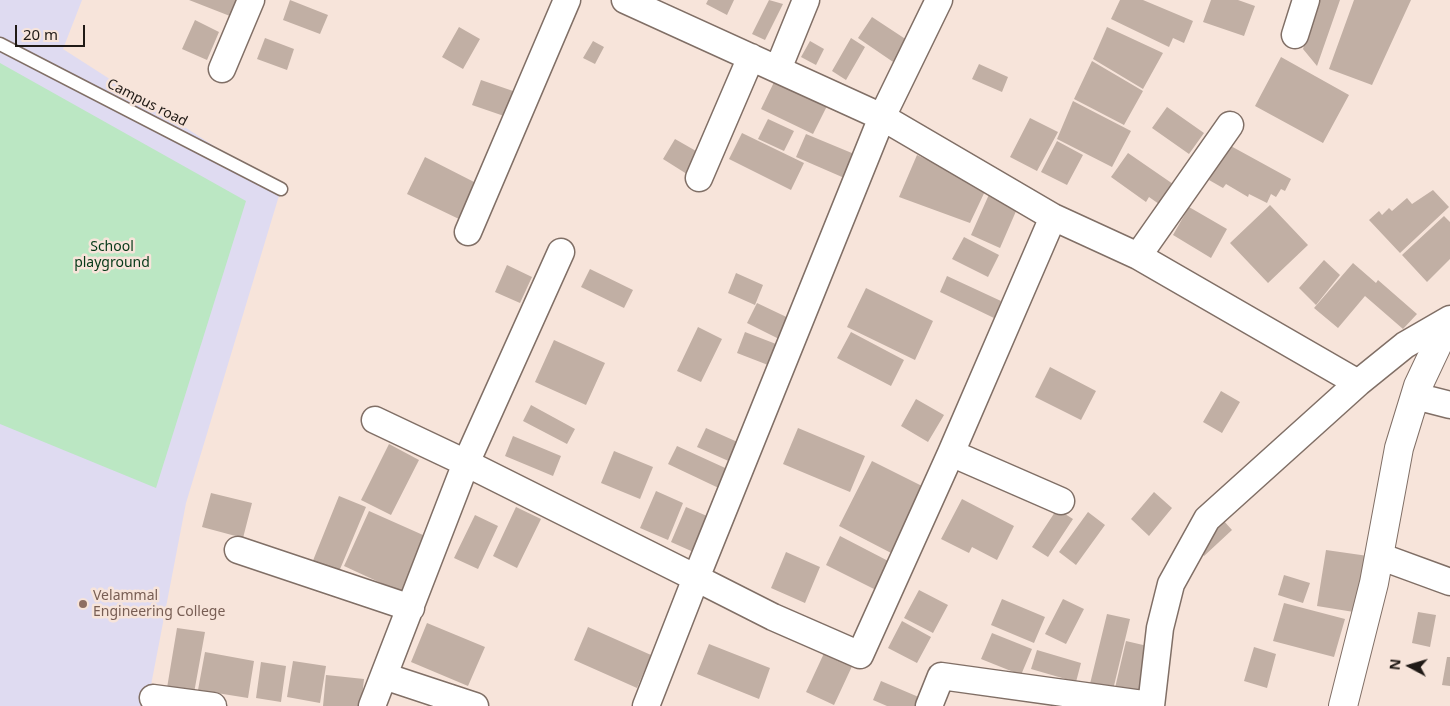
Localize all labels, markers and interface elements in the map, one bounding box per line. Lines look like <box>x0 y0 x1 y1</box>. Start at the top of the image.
scale bar <box>18 15 88 47</box>
text: 20 m <box>23 24 58 44</box>
street label: Campus road <box>104 76 190 130</box>
park label: School playground <box>74 239 150 272</box>
place label: Velammal Engineering College <box>93 588 225 620</box>
marker: Velammal Engineering College <box>77 598 89 610</box>
north arrow <box>1385 641 1435 691</box>
text: N <box>1385 658 1405 671</box>

